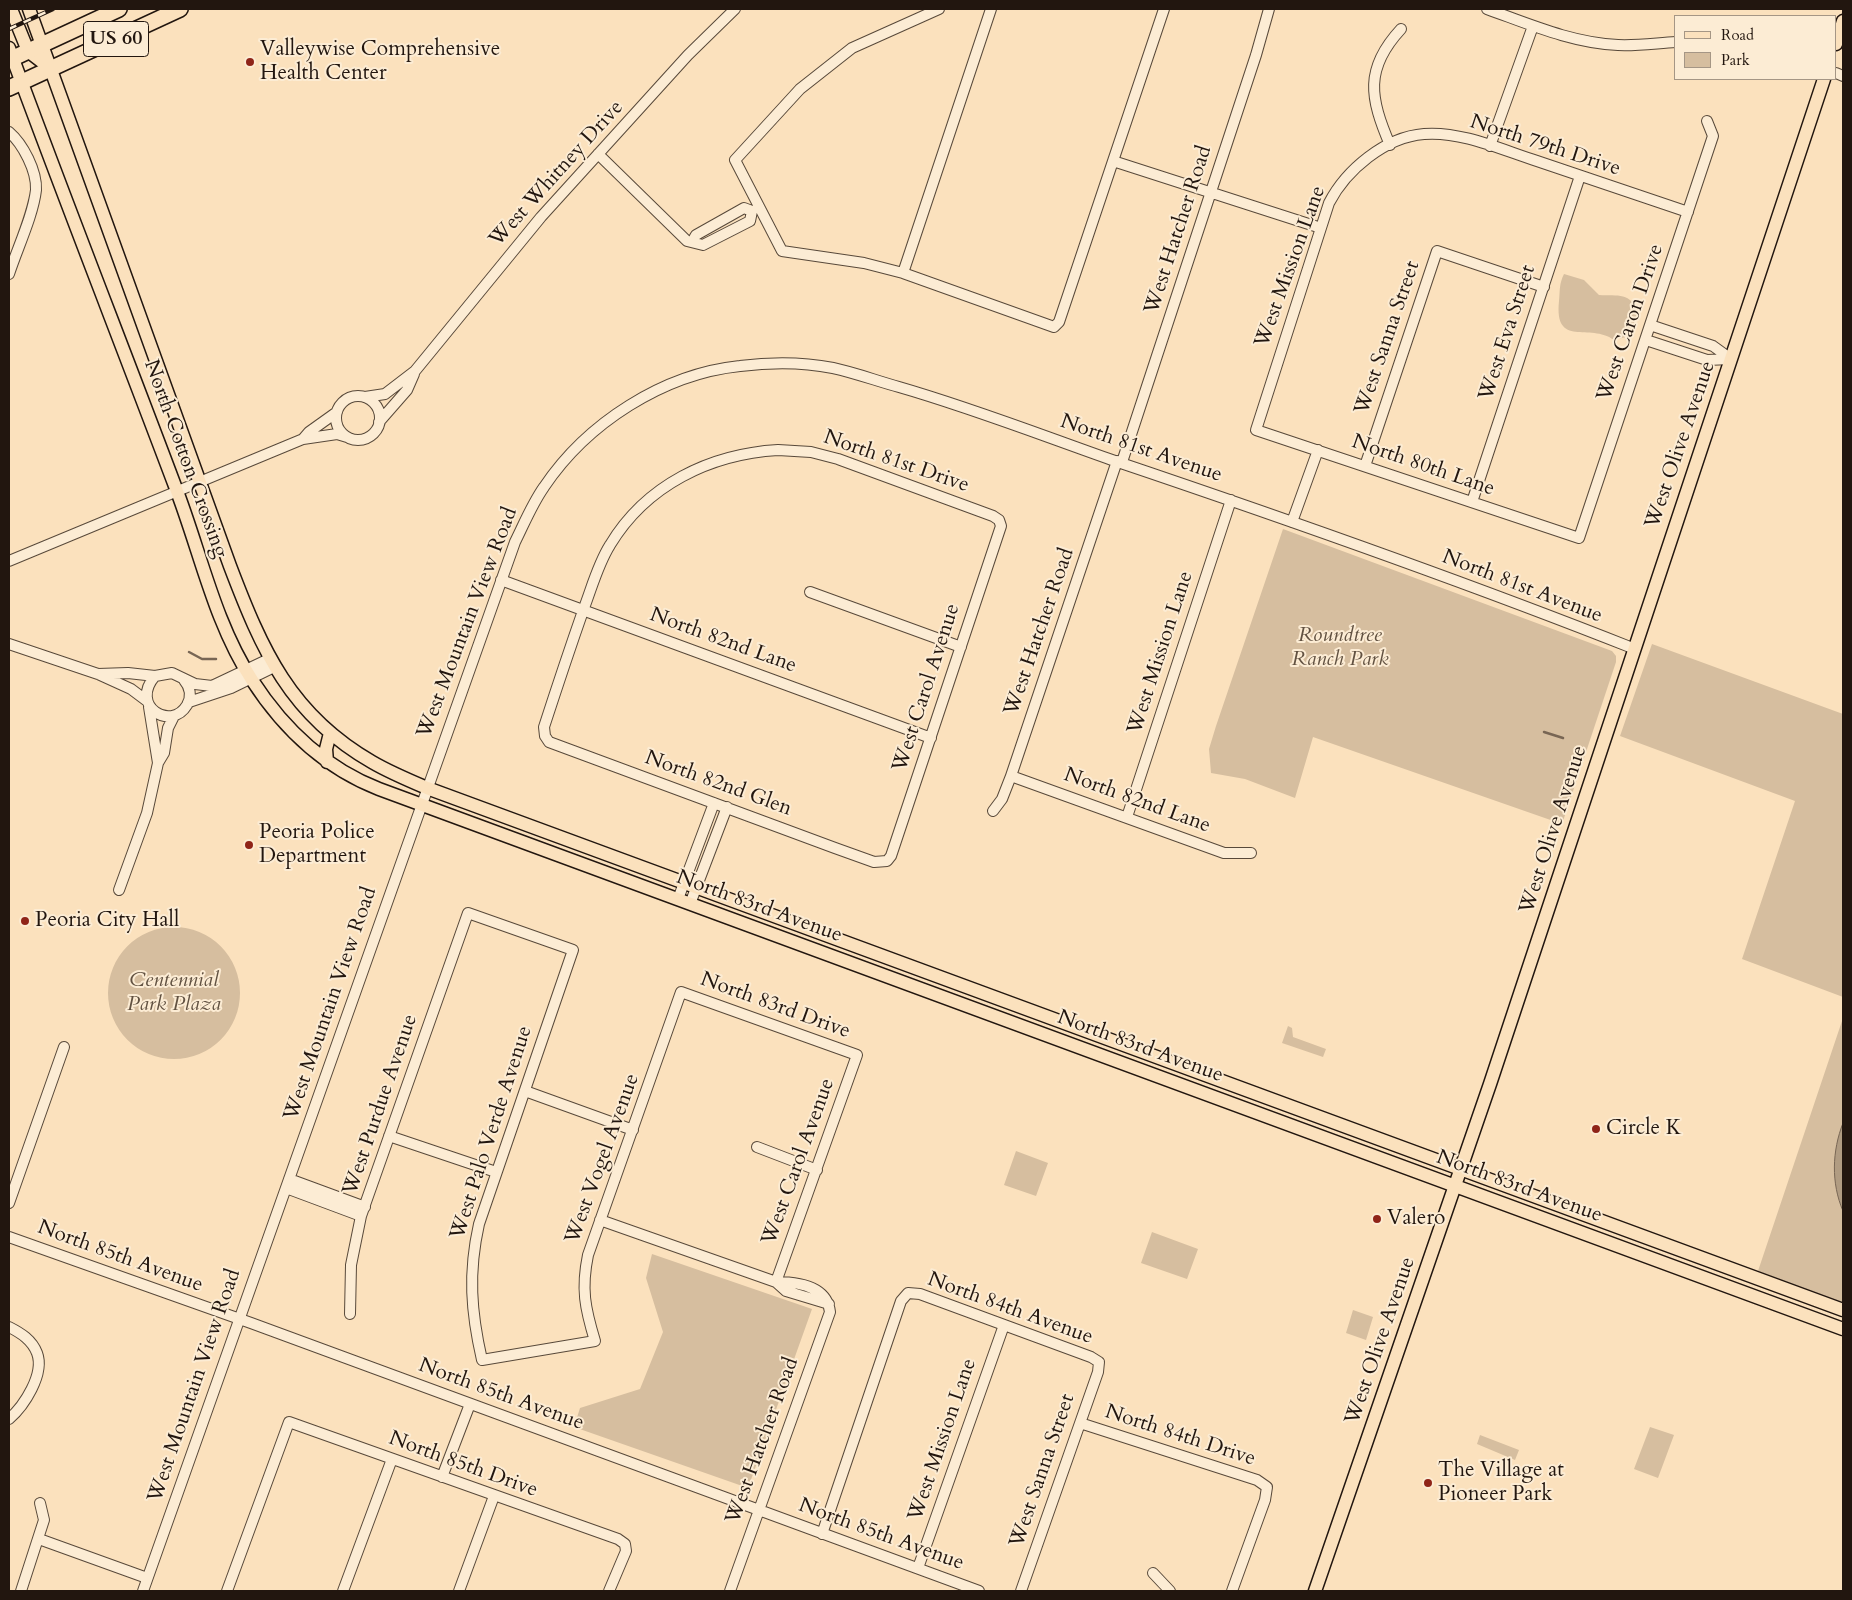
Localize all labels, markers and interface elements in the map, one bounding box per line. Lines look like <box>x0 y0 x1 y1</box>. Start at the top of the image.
legend <box>1674 15 1837 80</box>
road number: US 60 <box>84 22 148 56</box>
text: Road <box>1721 25 1754 45</box>
place label: Valleywise Comprehensive Health Center <box>260 37 500 87</box>
text: Park <box>1721 50 1750 70</box>
marker: Valleywise Comprehensive Health Center <box>244 56 256 68</box>
street label: West Whitney Drive <box>485 96 629 252</box>
street label: North 79th Drive <box>1467 110 1623 182</box>
street label: West Hatcher Road <box>1140 143 1218 317</box>
street label: West Mission Lane <box>1250 183 1332 351</box>
street label: West Caron Drive <box>1592 241 1670 405</box>
street label: West Sanna Street <box>1350 258 1426 418</box>
street label: West Eva Street <box>1474 262 1542 404</box>
street label: North Cotton Crossing <box>137 356 233 562</box>
street label: West Olive Avenue <box>1641 358 1721 532</box>
street label: North 81st Avenue <box>1057 409 1225 489</box>
street label: North 81st Drive <box>820 425 972 499</box>
street label: North 80th Lane <box>1348 430 1498 502</box>
street label: West Mountain View Road <box>412 504 524 742</box>
street label: West Hatcher Road <box>1000 545 1080 719</box>
street label: North 81st Avenue <box>1438 545 1606 629</box>
street label: West Mission Lane <box>1123 568 1199 738</box>
street label: West Carol Avenue <box>888 601 966 775</box>
street label: North 82nd Lane <box>646 603 800 679</box>
park label: Roundtree Ranch Park <box>1291 623 1389 673</box>
street label: West Olive Avenue <box>1515 743 1593 917</box>
street label: North 82nd Glen <box>641 746 795 822</box>
street label: North 82nd Lane <box>1060 763 1214 839</box>
place label: Peoria Police Department <box>259 820 375 870</box>
marker: Peoria Police Department <box>243 839 255 851</box>
street label: North 83rd Avenue <box>673 865 845 949</box>
street label: West Mountain View Road <box>279 884 383 1124</box>
place label: Peoria City Hall <box>35 908 179 934</box>
marker: Peoria City Hall <box>19 915 31 927</box>
street label: North 83rd Drive <box>697 967 853 1045</box>
park label: Centennial Park Plaza <box>127 968 221 1018</box>
street label: North 83rd Avenue <box>1054 1005 1226 1089</box>
street label: West Purdue Avenue <box>338 1011 424 1199</box>
street label: West Palo Verde Avenue <box>446 1023 538 1243</box>
street label: West Vogel Avenue <box>561 1070 645 1248</box>
street label: West Carol Avenue <box>757 1075 841 1249</box>
place label: Circle K <box>1606 1116 1681 1142</box>
marker: Circle K <box>1590 1123 1602 1135</box>
street label: North 83rd Avenue <box>1433 1145 1605 1229</box>
place label: Valero <box>1387 1206 1445 1232</box>
marker: Valero <box>1371 1213 1383 1225</box>
street label: North 85th Avenue <box>34 1215 206 1299</box>
street label: West Olive Avenue <box>1341 1254 1421 1428</box>
street label: West Mountain View Road <box>143 1266 247 1506</box>
street label: North 84th Avenue <box>924 1267 1096 1351</box>
street label: North 85th Avenue <box>415 1353 587 1437</box>
street label: West Hatcher Road <box>721 1354 805 1528</box>
street label: West Mission Lane <box>903 1356 983 1524</box>
street label: West Sanna Street <box>1005 1391 1081 1551</box>
street label: North 84th Drive <box>1102 1400 1258 1472</box>
street label: North 85th Drive <box>385 1426 541 1504</box>
place label: The Village at Pioneer Park <box>1438 1458 1564 1508</box>
marker: The Village at Pioneer Park <box>1422 1477 1434 1489</box>
street label: North 85th Avenue <box>795 1493 967 1577</box>

